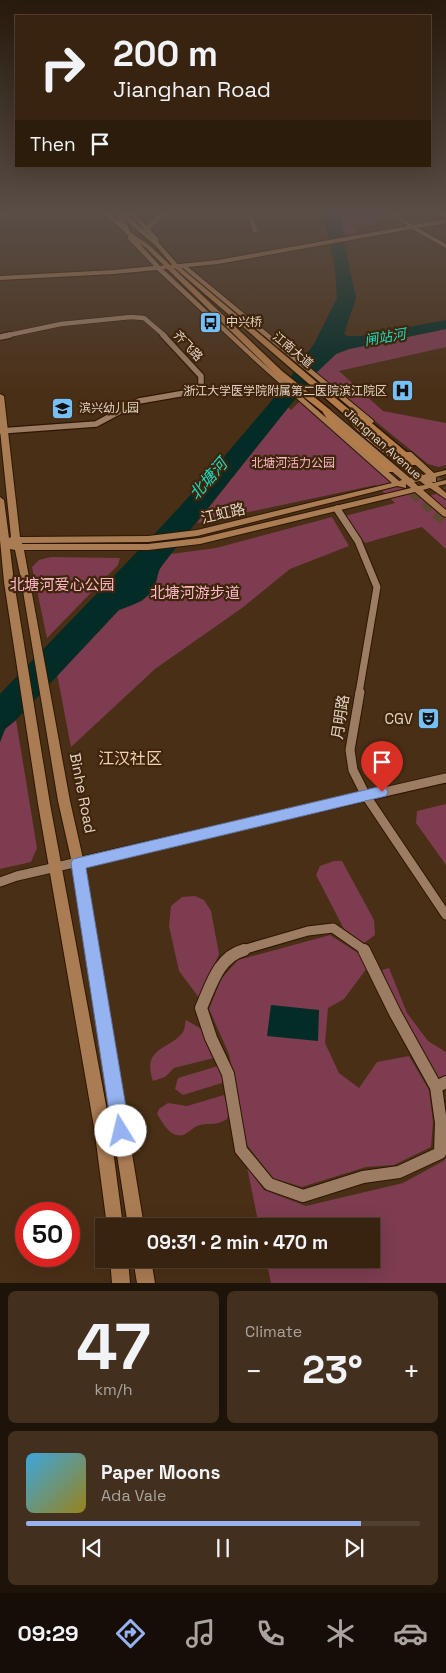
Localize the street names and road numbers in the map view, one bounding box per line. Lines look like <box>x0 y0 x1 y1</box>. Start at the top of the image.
street label: 齐飞路 <box>170 327 206 365</box>
street label: 江南大道 <box>269 328 317 372</box>
street label: Jiangnan Avenue <box>341 405 425 483</box>
street label: 江虹路 <box>199 499 247 527</box>
street label: 月明路 <box>327 693 353 741</box>
street label: Binhe Road <box>66 751 100 835</box>

